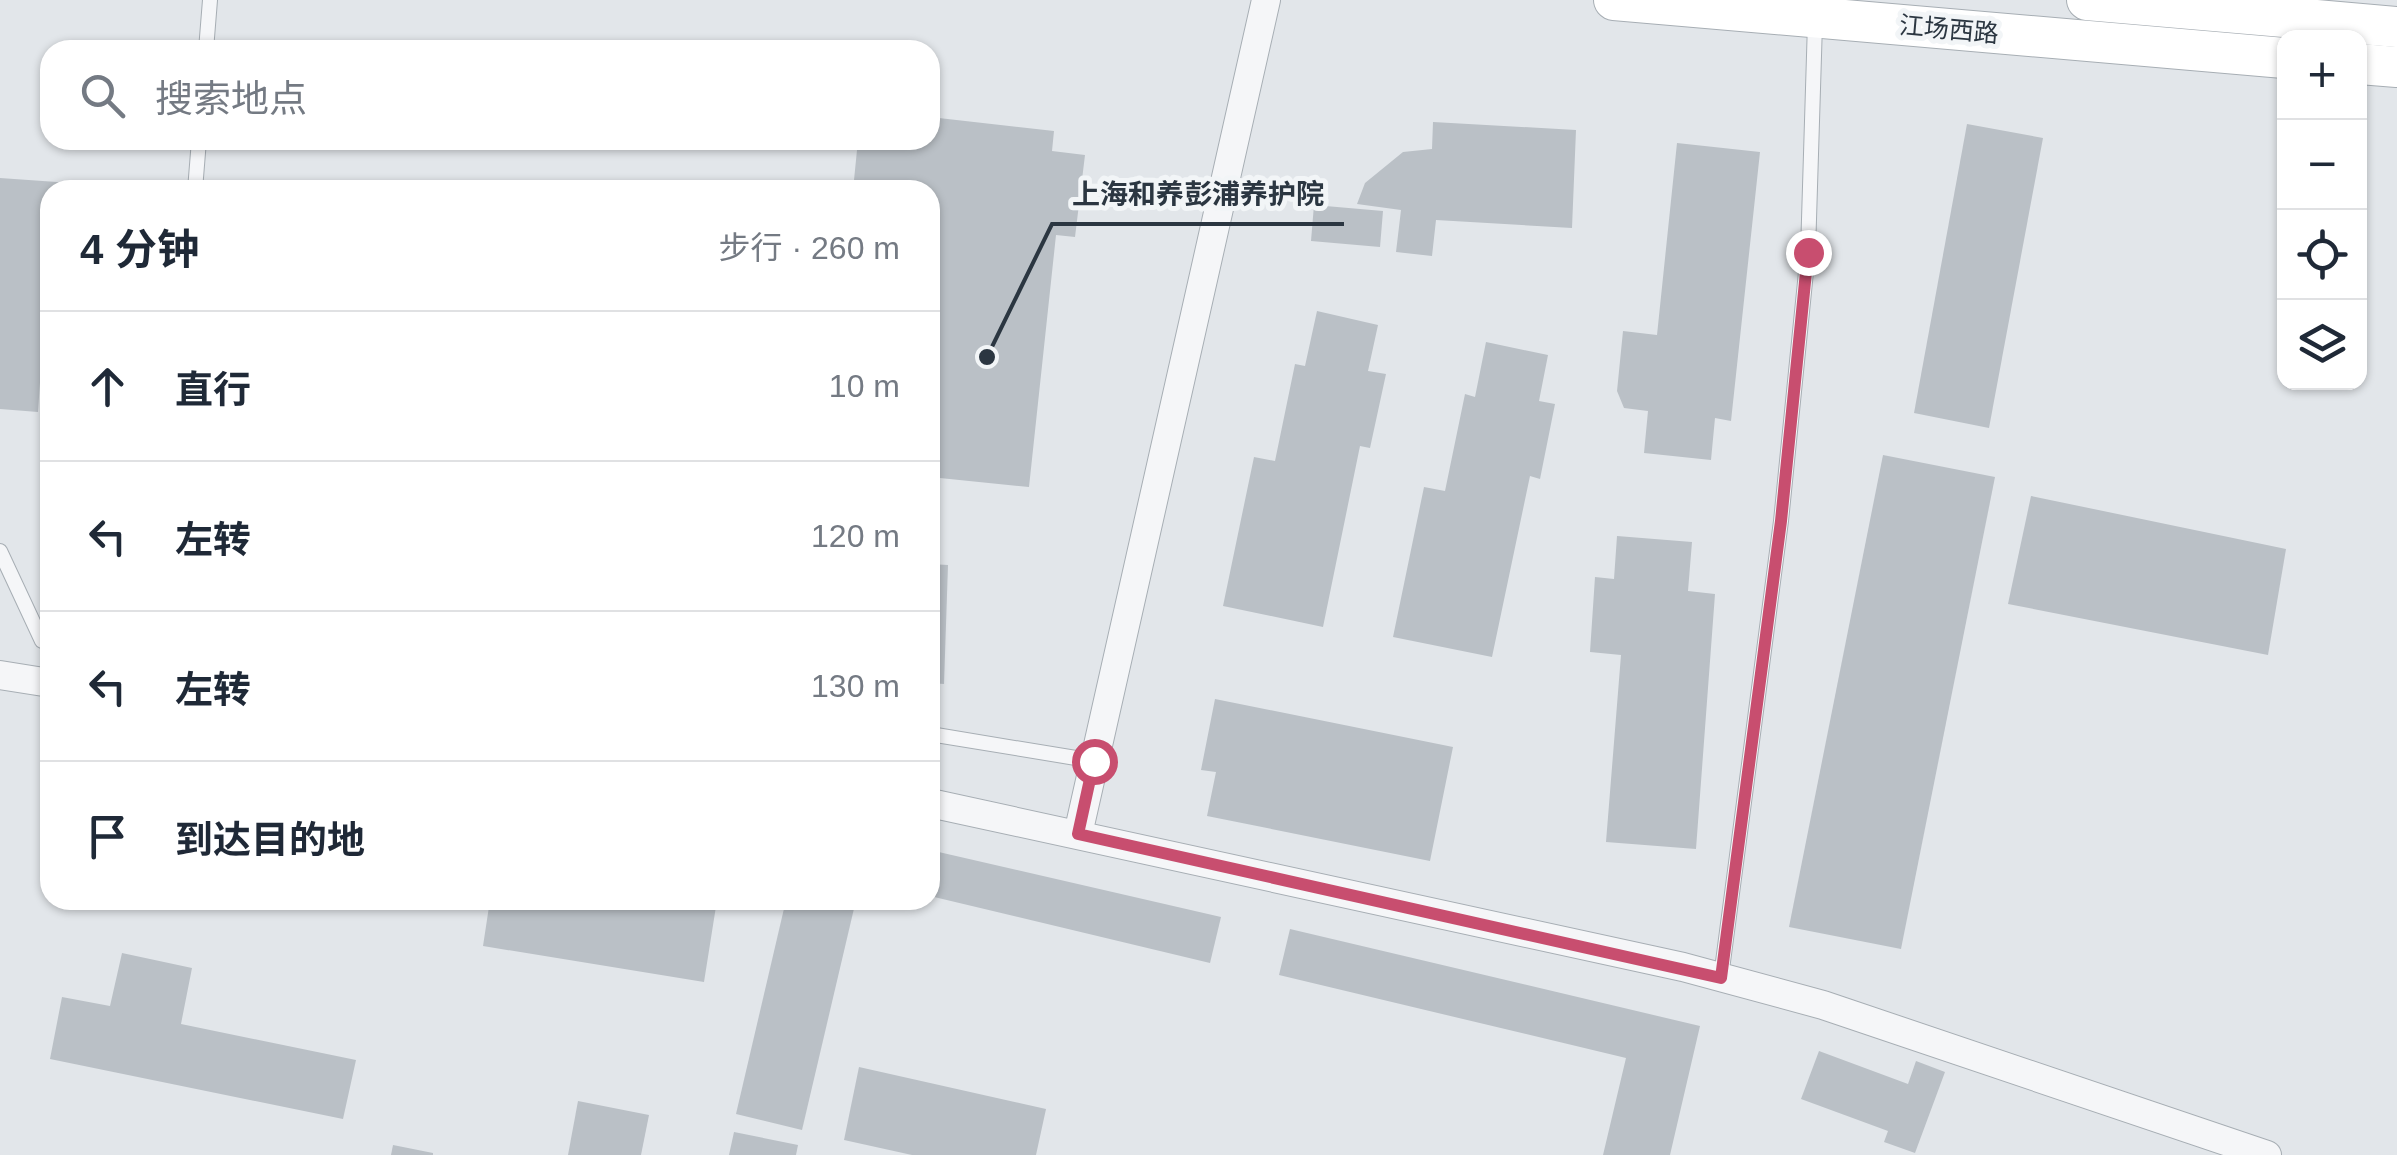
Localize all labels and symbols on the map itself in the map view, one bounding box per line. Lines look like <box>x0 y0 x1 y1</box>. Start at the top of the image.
street label: 江场西路 <box>1898 11 2000 47</box>
callout: 上海和养彭浦养护院 <box>1052 166 1344 224</box>
text: 上海和养彭浦养护院 <box>1072 179 1324 210</box>
route end <box>1786 230 1832 276</box>
route start <box>1072 739 1118 785</box>

